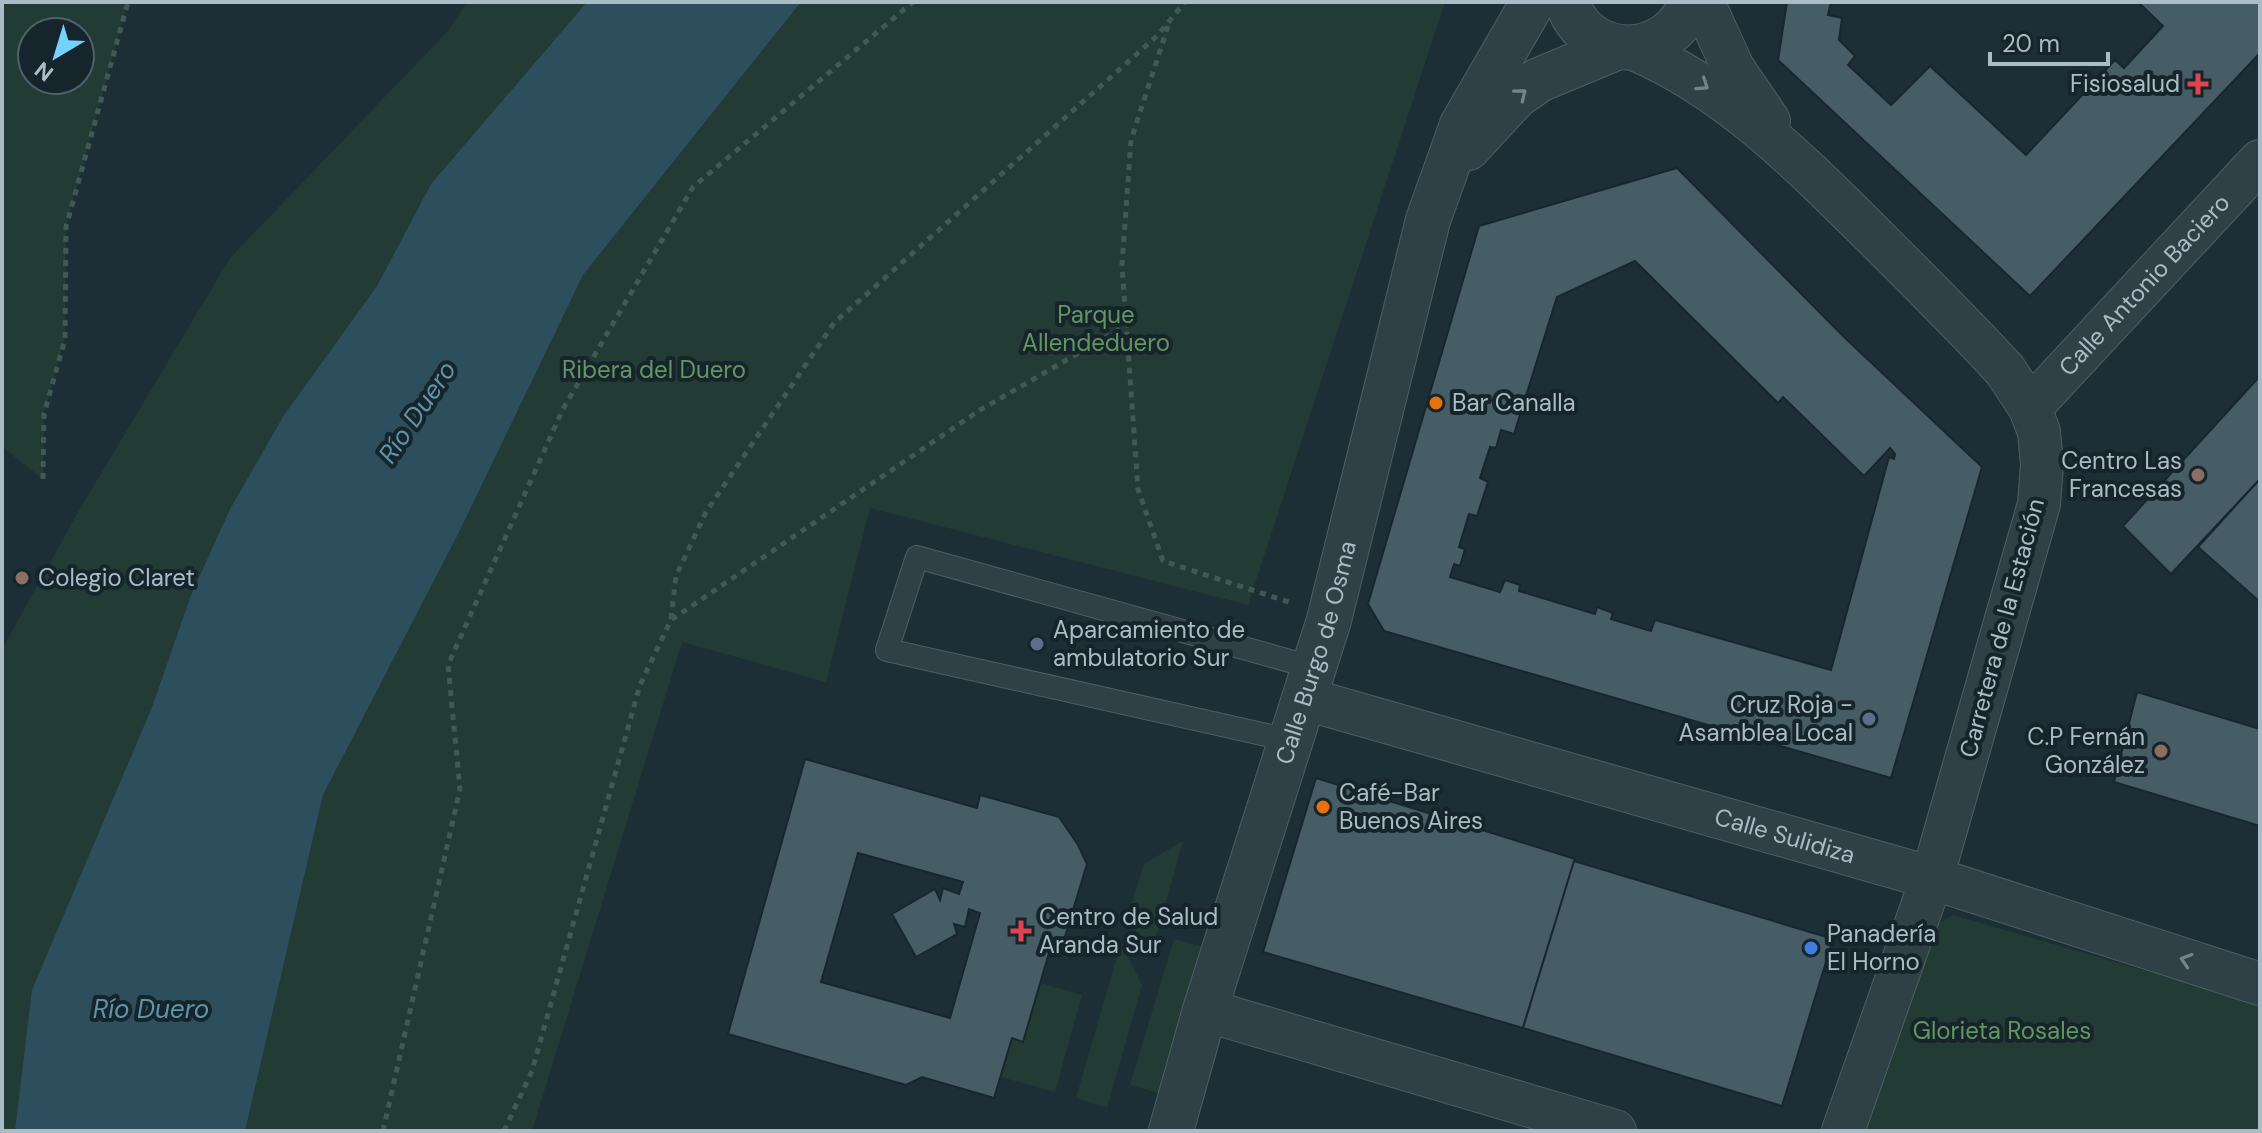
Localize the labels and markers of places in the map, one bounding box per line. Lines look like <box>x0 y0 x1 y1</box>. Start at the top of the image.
place label: Fisiosalud <box>2070 68 2180 99</box>
marker: Fisiosalud <box>2187 73 2209 95</box>
place label: Bar Canalla <box>1452 387 1576 418</box>
marker: Bar Canalla <box>1427 394 1445 412</box>
place label: Centro Las Francesas <box>2061 445 2182 504</box>
marker: Centro Las Francesas <box>2189 466 2207 484</box>
place label: Colegio Claret <box>38 562 195 593</box>
marker: Colegio Claret <box>13 569 31 587</box>
place label: Aparcamiento de ambulatorio Sur <box>1053 614 1245 673</box>
marker: Aparcamiento de ambulatorio Sur <box>1028 635 1046 653</box>
place label: Cruz Roja - Asamblea Local <box>1679 689 1853 748</box>
marker: Cruz Roja - Asamblea Local <box>1860 710 1878 728</box>
place label: C.P Fernán González <box>2027 721 2145 780</box>
marker: C.P Fernán González <box>2152 742 2170 760</box>
place label: Café-Bar Buenos Aires <box>1339 777 1483 836</box>
marker: Café-Bar Buenos Aires <box>1314 798 1332 816</box>
place label: Centro de Salud Aranda Sur <box>1039 901 1218 960</box>
place label: Panadería El Horno <box>1827 918 1936 977</box>
marker: Centro de Salud Aranda Sur <box>1010 920 1032 942</box>
marker: Panadería El Horno <box>1802 939 1820 957</box>

